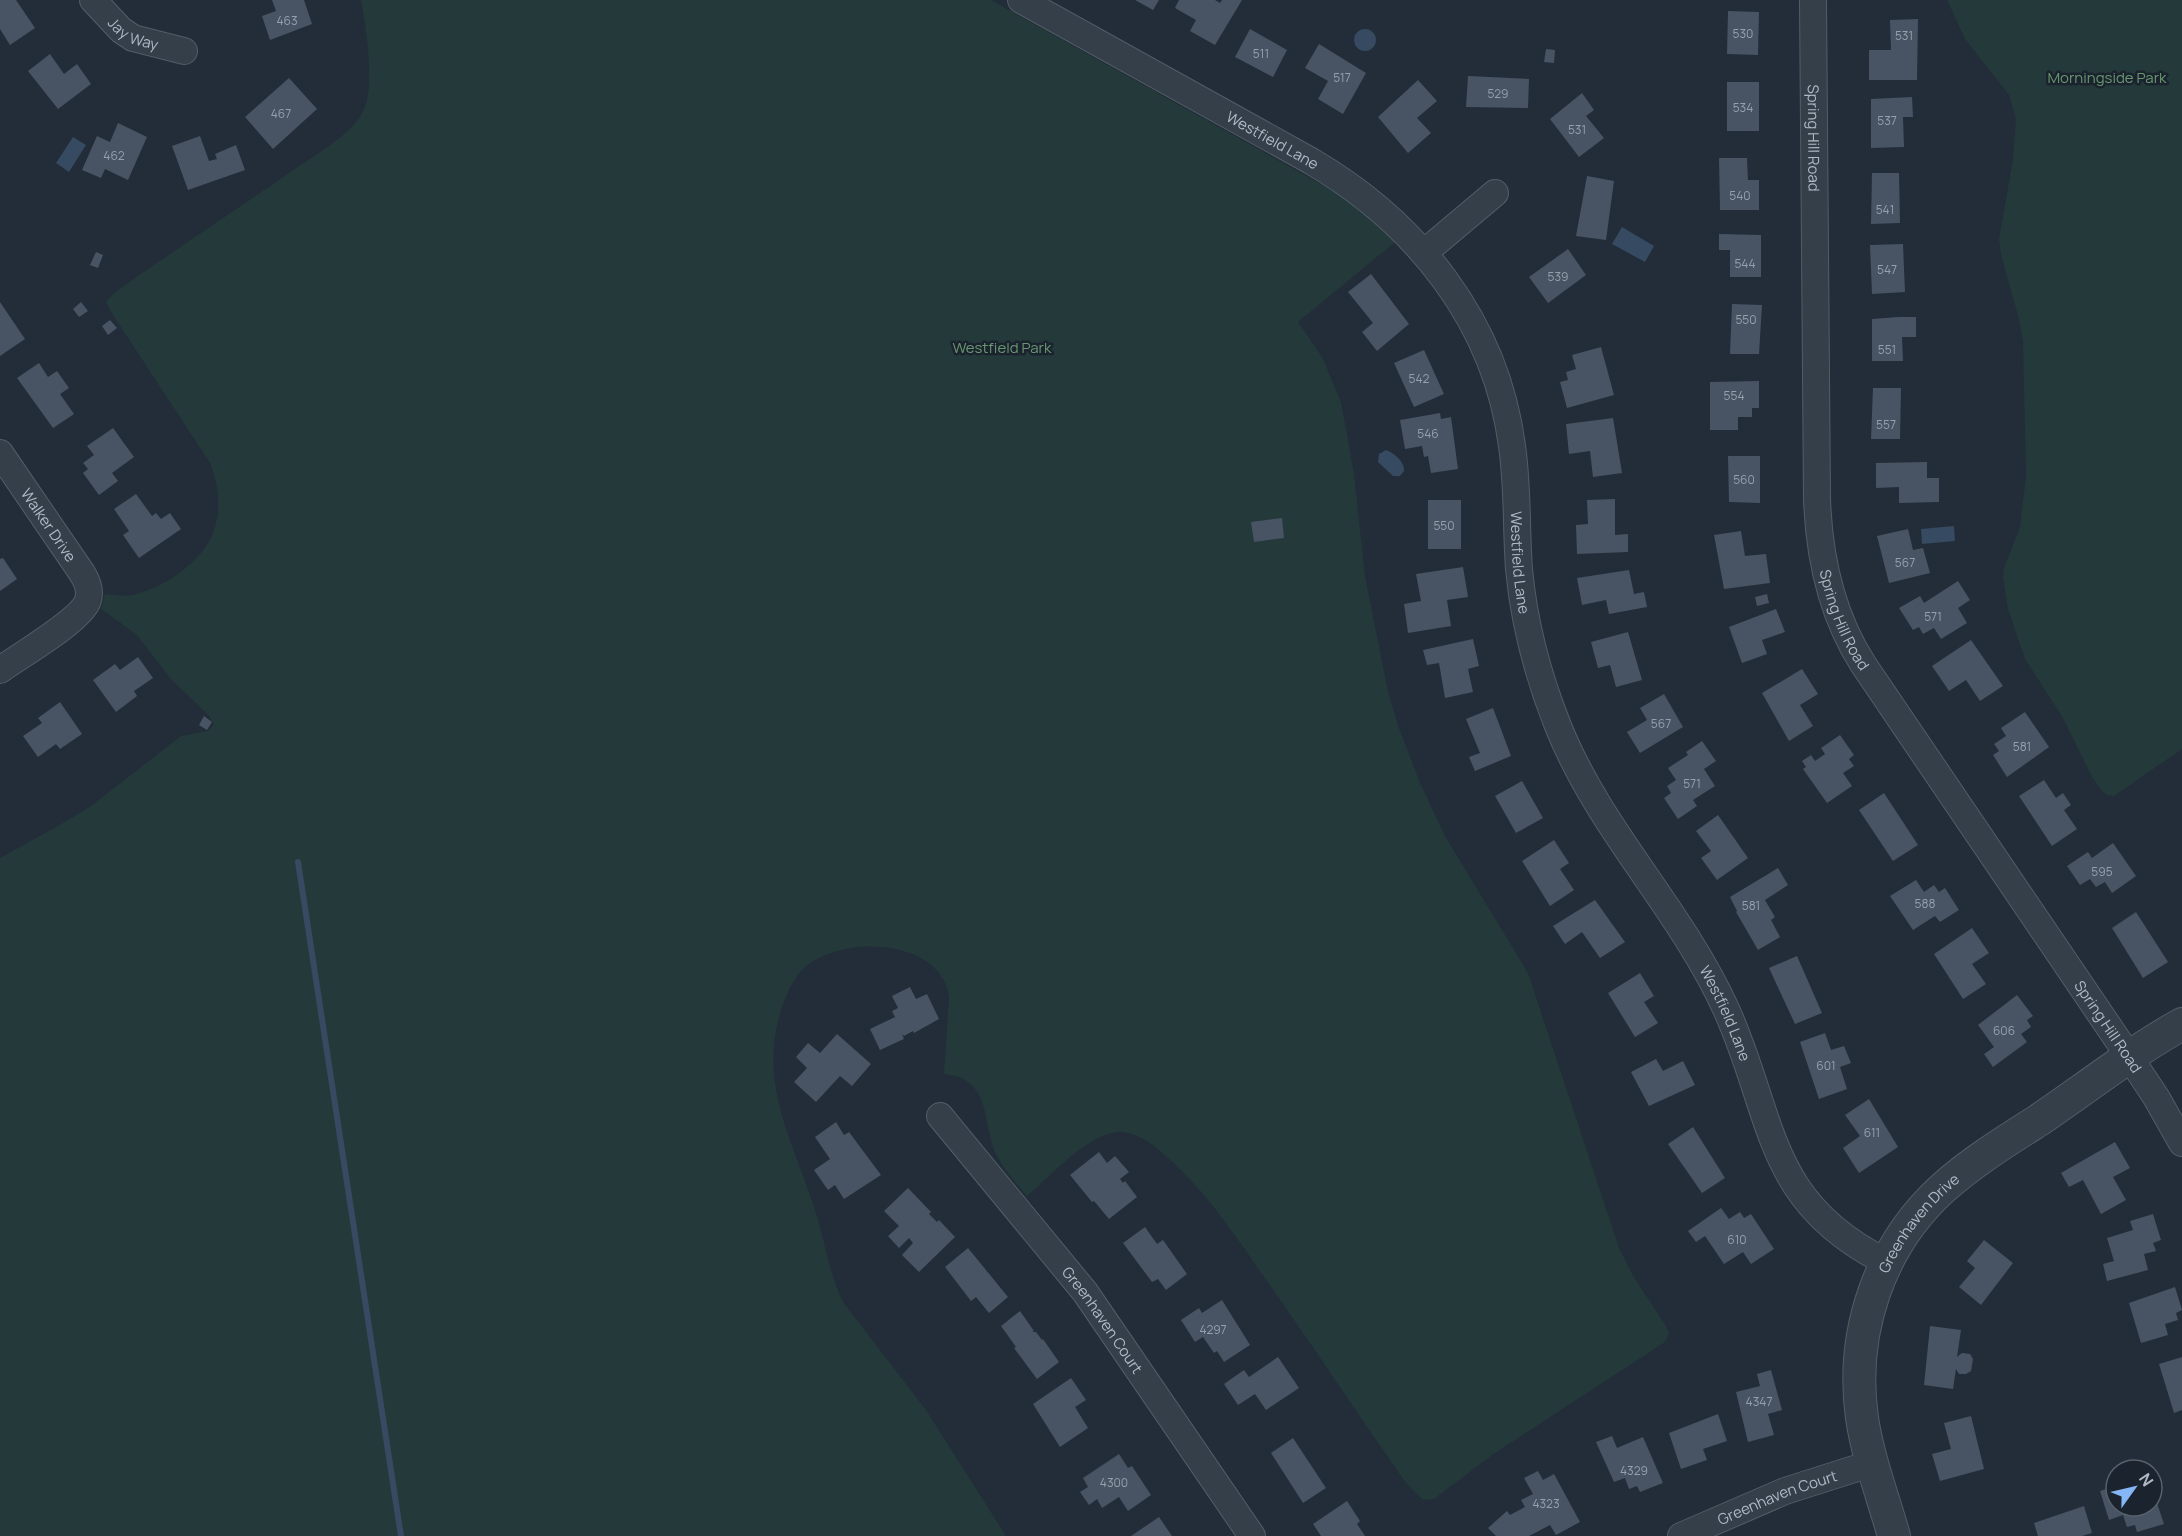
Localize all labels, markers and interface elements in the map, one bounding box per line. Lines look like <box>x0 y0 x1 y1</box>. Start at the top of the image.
street label: Jay Way <box>103 12 161 55</box>
house number: 463 <box>276 12 298 29</box>
house number: 530 <box>1733 25 1753 42</box>
house number: 531 <box>1895 27 1913 44</box>
house number: 511 <box>1253 45 1269 62</box>
park label: Morningside Park <box>2047 67 2167 88</box>
house number: 517 <box>1333 69 1351 86</box>
street label: Spring Hill Road <box>1803 84 1825 192</box>
house number: 529 <box>1488 85 1508 102</box>
house number: 534 <box>1733 99 1753 116</box>
house number: 467 <box>271 105 291 122</box>
street label: Westfield Lane <box>1223 106 1323 174</box>
house number: 537 <box>1877 112 1897 129</box>
house number: 531 <box>1568 121 1586 138</box>
house number: 462 <box>103 147 125 164</box>
house number: 540 <box>1729 187 1751 204</box>
house number: 541 <box>1876 201 1894 218</box>
house number: 544 <box>1734 255 1756 272</box>
house number: 547 <box>1877 261 1897 278</box>
house number: 539 <box>1547 268 1569 285</box>
house number: 550 <box>1735 311 1757 328</box>
park label: Westfield Park <box>953 337 1052 358</box>
house number: 551 <box>1878 341 1896 358</box>
house number: 542 <box>1409 370 1430 387</box>
house number: 554 <box>1724 387 1744 404</box>
house number: 557 <box>1876 416 1896 433</box>
house number: 546 <box>1417 425 1439 442</box>
house number: 560 <box>1733 471 1755 488</box>
street label: Walker Drive <box>16 484 82 566</box>
street label: Westfield Lane <box>1506 511 1536 616</box>
house number: 550 <box>1433 517 1455 534</box>
house number: 567 <box>1895 554 1915 571</box>
street label: Spring Hill Road <box>1815 567 1875 674</box>
house number: 571 <box>1924 608 1942 625</box>
house number: 567 <box>1651 715 1671 732</box>
house number: 581 <box>2013 738 2031 755</box>
house number: 571 <box>1683 775 1701 792</box>
house number: 595 <box>2091 863 2113 880</box>
house number: 588 <box>1915 895 1935 912</box>
house number: 581 <box>1742 897 1760 914</box>
street label: Westfield Lane <box>1695 961 1756 1064</box>
street label: Spring Hill Road <box>2070 976 2147 1077</box>
house number: 606 <box>1993 1022 2015 1039</box>
house number: 601 <box>1816 1057 1836 1074</box>
house number: 611 <box>1864 1124 1880 1141</box>
street label: Greenhaven Drive <box>1873 1168 1963 1276</box>
house number: 610 <box>1727 1231 1747 1248</box>
street label: Greenhaven Court <box>1058 1262 1148 1377</box>
house number: 4297 <box>1199 1321 1227 1338</box>
house number: 4347 <box>1746 1393 1772 1410</box>
north arrow <box>2104 1458 2164 1518</box>
house number: 4329 <box>1620 1462 1648 1479</box>
street label: Greenhaven Court <box>1714 1465 1840 1530</box>
text: N <box>2134 1469 2159 1491</box>
house number: 4300 <box>1100 1474 1128 1491</box>
house number: 4323 <box>1532 1495 1560 1512</box>

